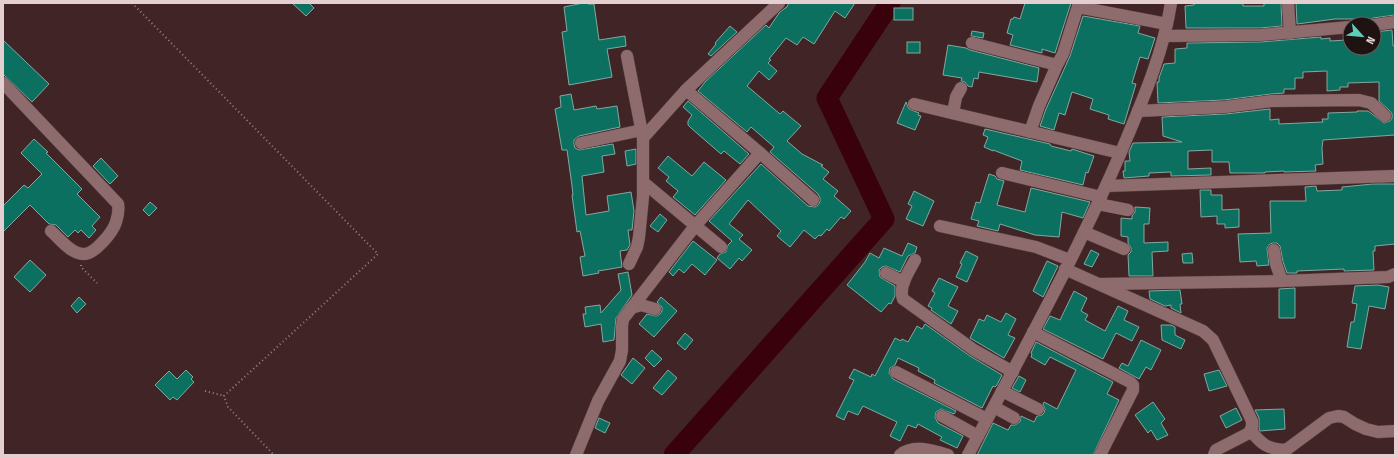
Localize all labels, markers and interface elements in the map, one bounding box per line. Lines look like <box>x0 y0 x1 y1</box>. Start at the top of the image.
north arrow <box>1342 16 1382 56</box>
text: N <box>1363 34 1378 46</box>

